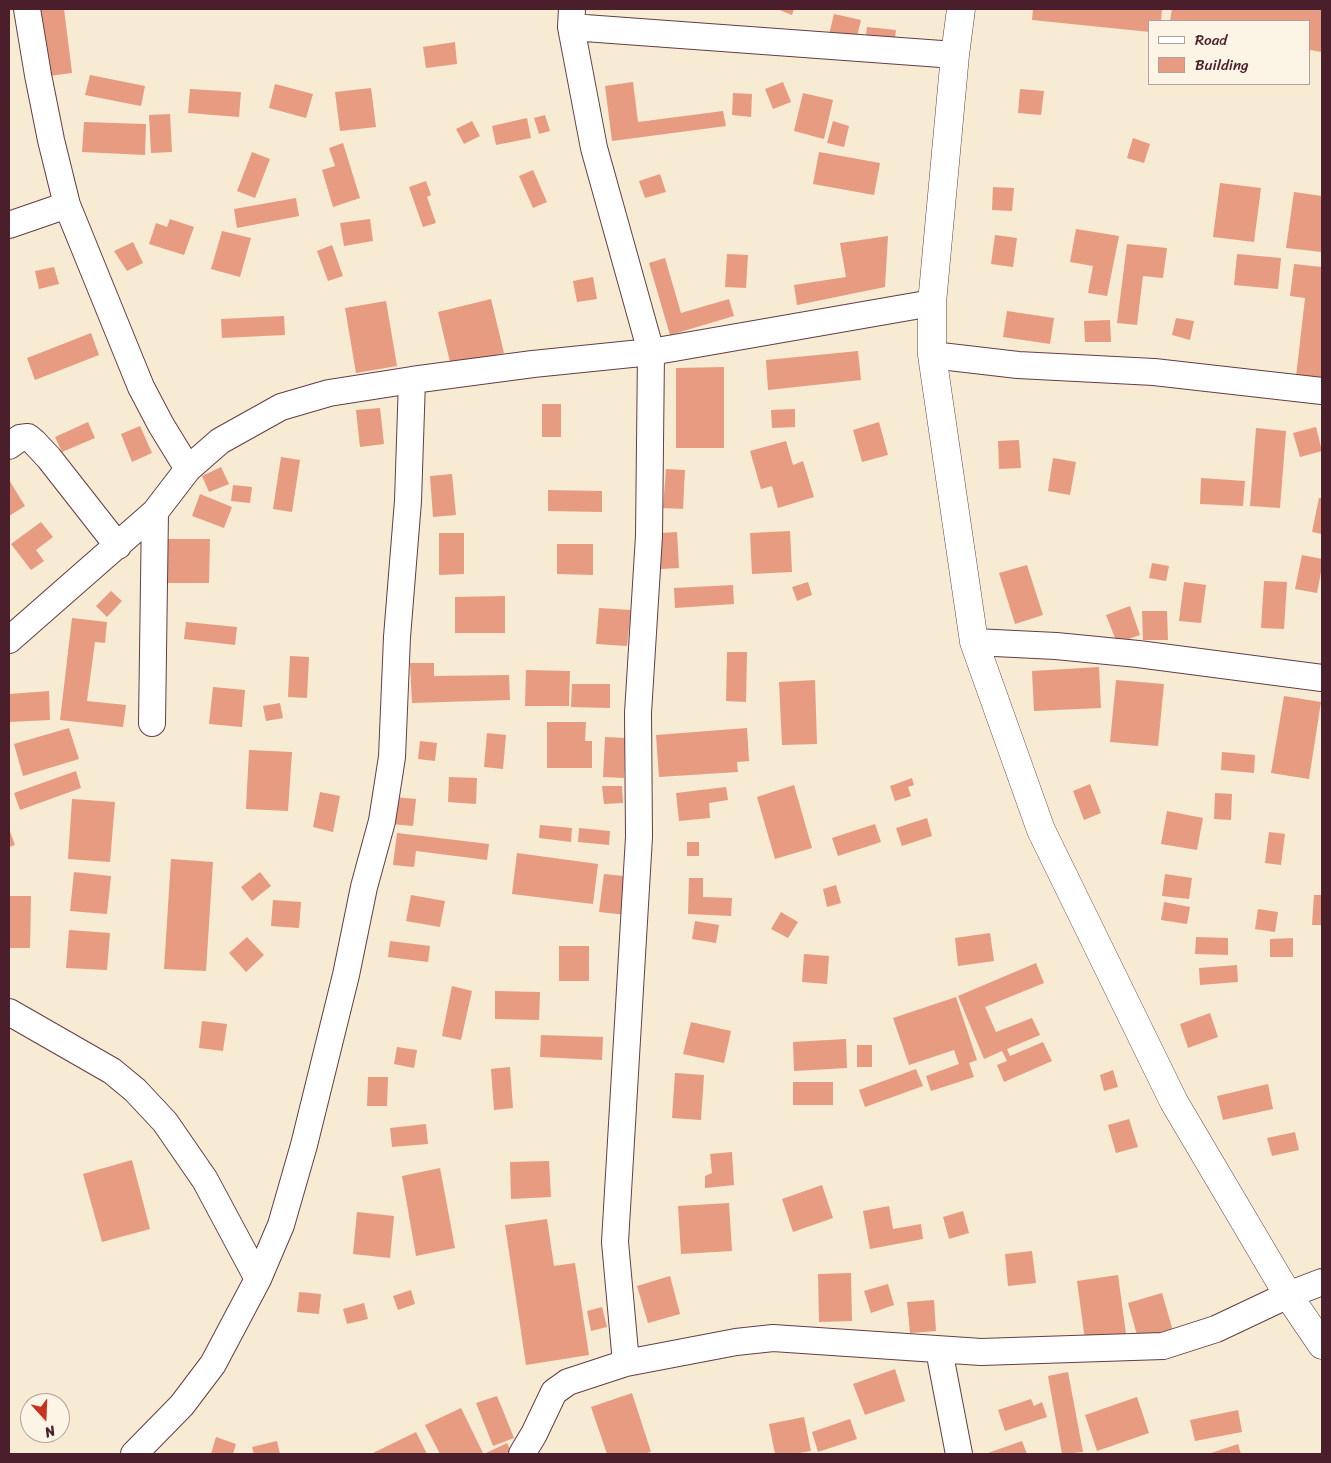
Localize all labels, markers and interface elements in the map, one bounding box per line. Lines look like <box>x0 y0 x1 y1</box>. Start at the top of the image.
legend <box>1148 20 1311 85</box>
text: Road <box>1195 27 1227 53</box>
text: Building <box>1195 52 1249 78</box>
north arrow <box>20 1393 70 1443</box>
text: N <box>41 1418 59 1445</box>

